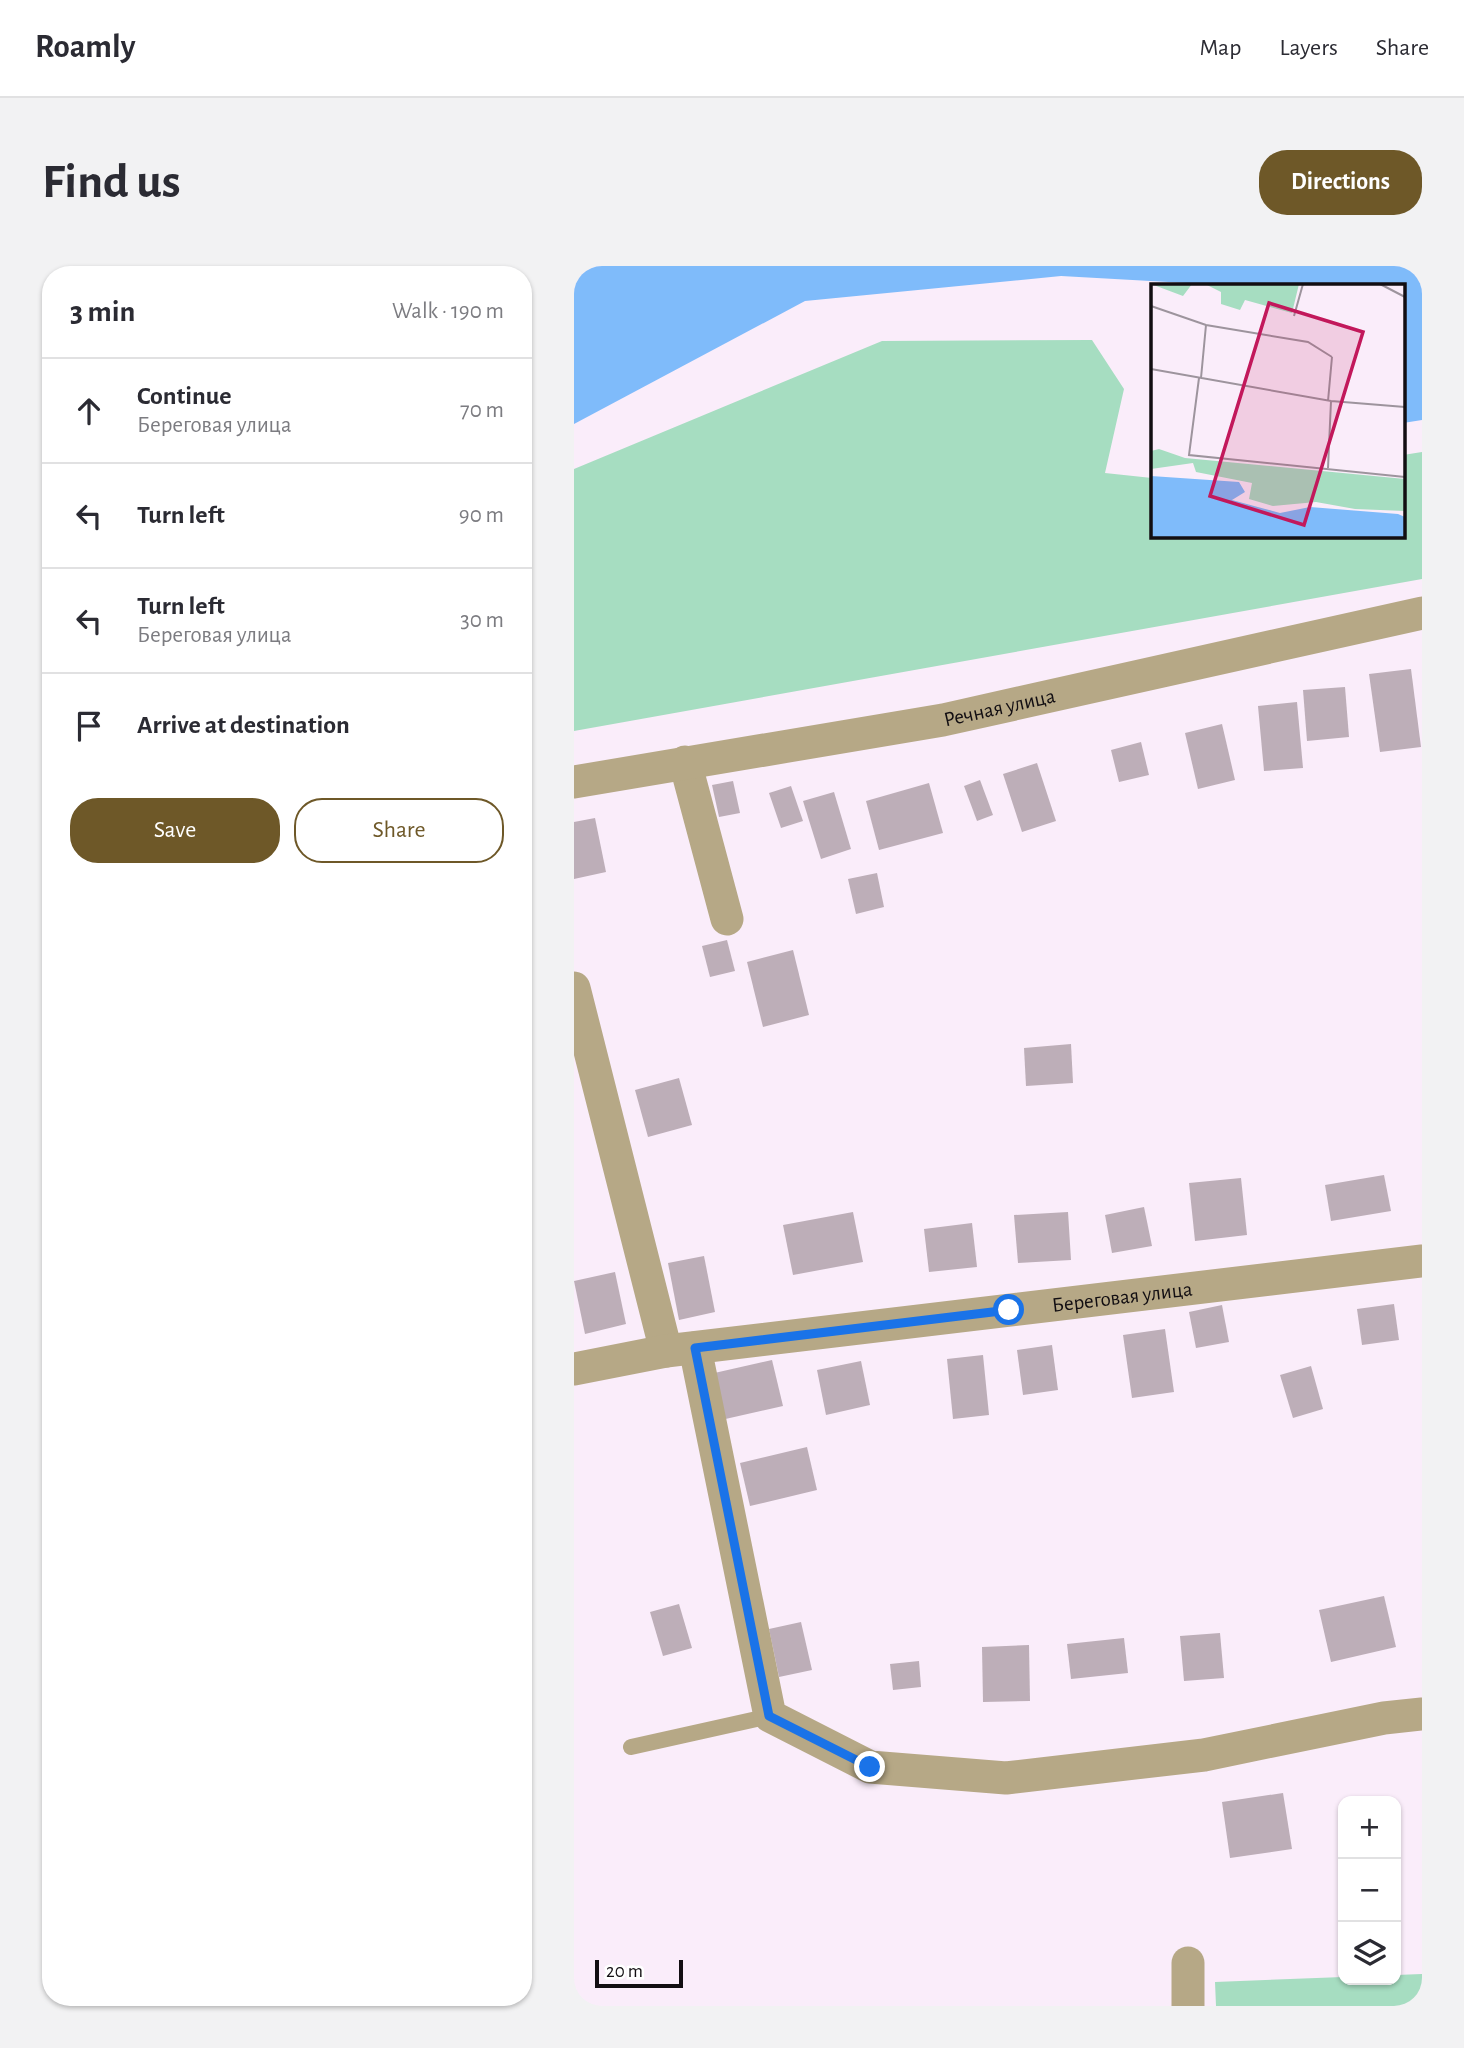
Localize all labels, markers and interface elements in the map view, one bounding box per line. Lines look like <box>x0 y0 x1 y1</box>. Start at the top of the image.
text: Roamly <box>35 31 135 64</box>
text: Map <box>1199 36 1241 60</box>
text: Layers <box>1279 36 1338 60</box>
text: Share <box>1376 36 1429 60</box>
button: Directions <box>1259 150 1422 215</box>
text: Find us <box>42 158 181 207</box>
inset map <box>1151 284 1404 537</box>
text: 3 min <box>70 297 135 327</box>
text: Walk · 190 m <box>392 300 504 323</box>
text: Continue <box>137 383 232 409</box>
icon: ahead <box>70 392 108 430</box>
text: 70 m <box>460 399 504 422</box>
text: Береговая улица <box>137 414 292 437</box>
icon: left <box>70 497 108 535</box>
text: Turn left <box>137 502 225 528</box>
text: 90 m <box>459 504 504 527</box>
text: Turn left <box>137 593 225 619</box>
icon: left <box>70 602 108 640</box>
text: 30 m <box>460 609 504 632</box>
text: Береговая улица <box>137 624 292 647</box>
street label: Речная улица <box>942 685 1058 730</box>
icon: arrive <box>70 707 108 745</box>
text: Arrive at destination <box>137 712 350 738</box>
button: Save <box>70 798 280 863</box>
button: Share <box>294 798 504 863</box>
street label: Береговая улица <box>1051 1278 1194 1316</box>
route start <box>993 1294 1024 1325</box>
route end <box>854 1751 885 1782</box>
map controls <box>1338 1796 1401 1985</box>
button: + <box>1338 1796 1401 1859</box>
button: − <box>1338 1859 1401 1922</box>
button: layers <box>1338 1922 1401 1985</box>
scale bar <box>595 1957 682 1989</box>
text: 20 m <box>606 1962 643 1981</box>

